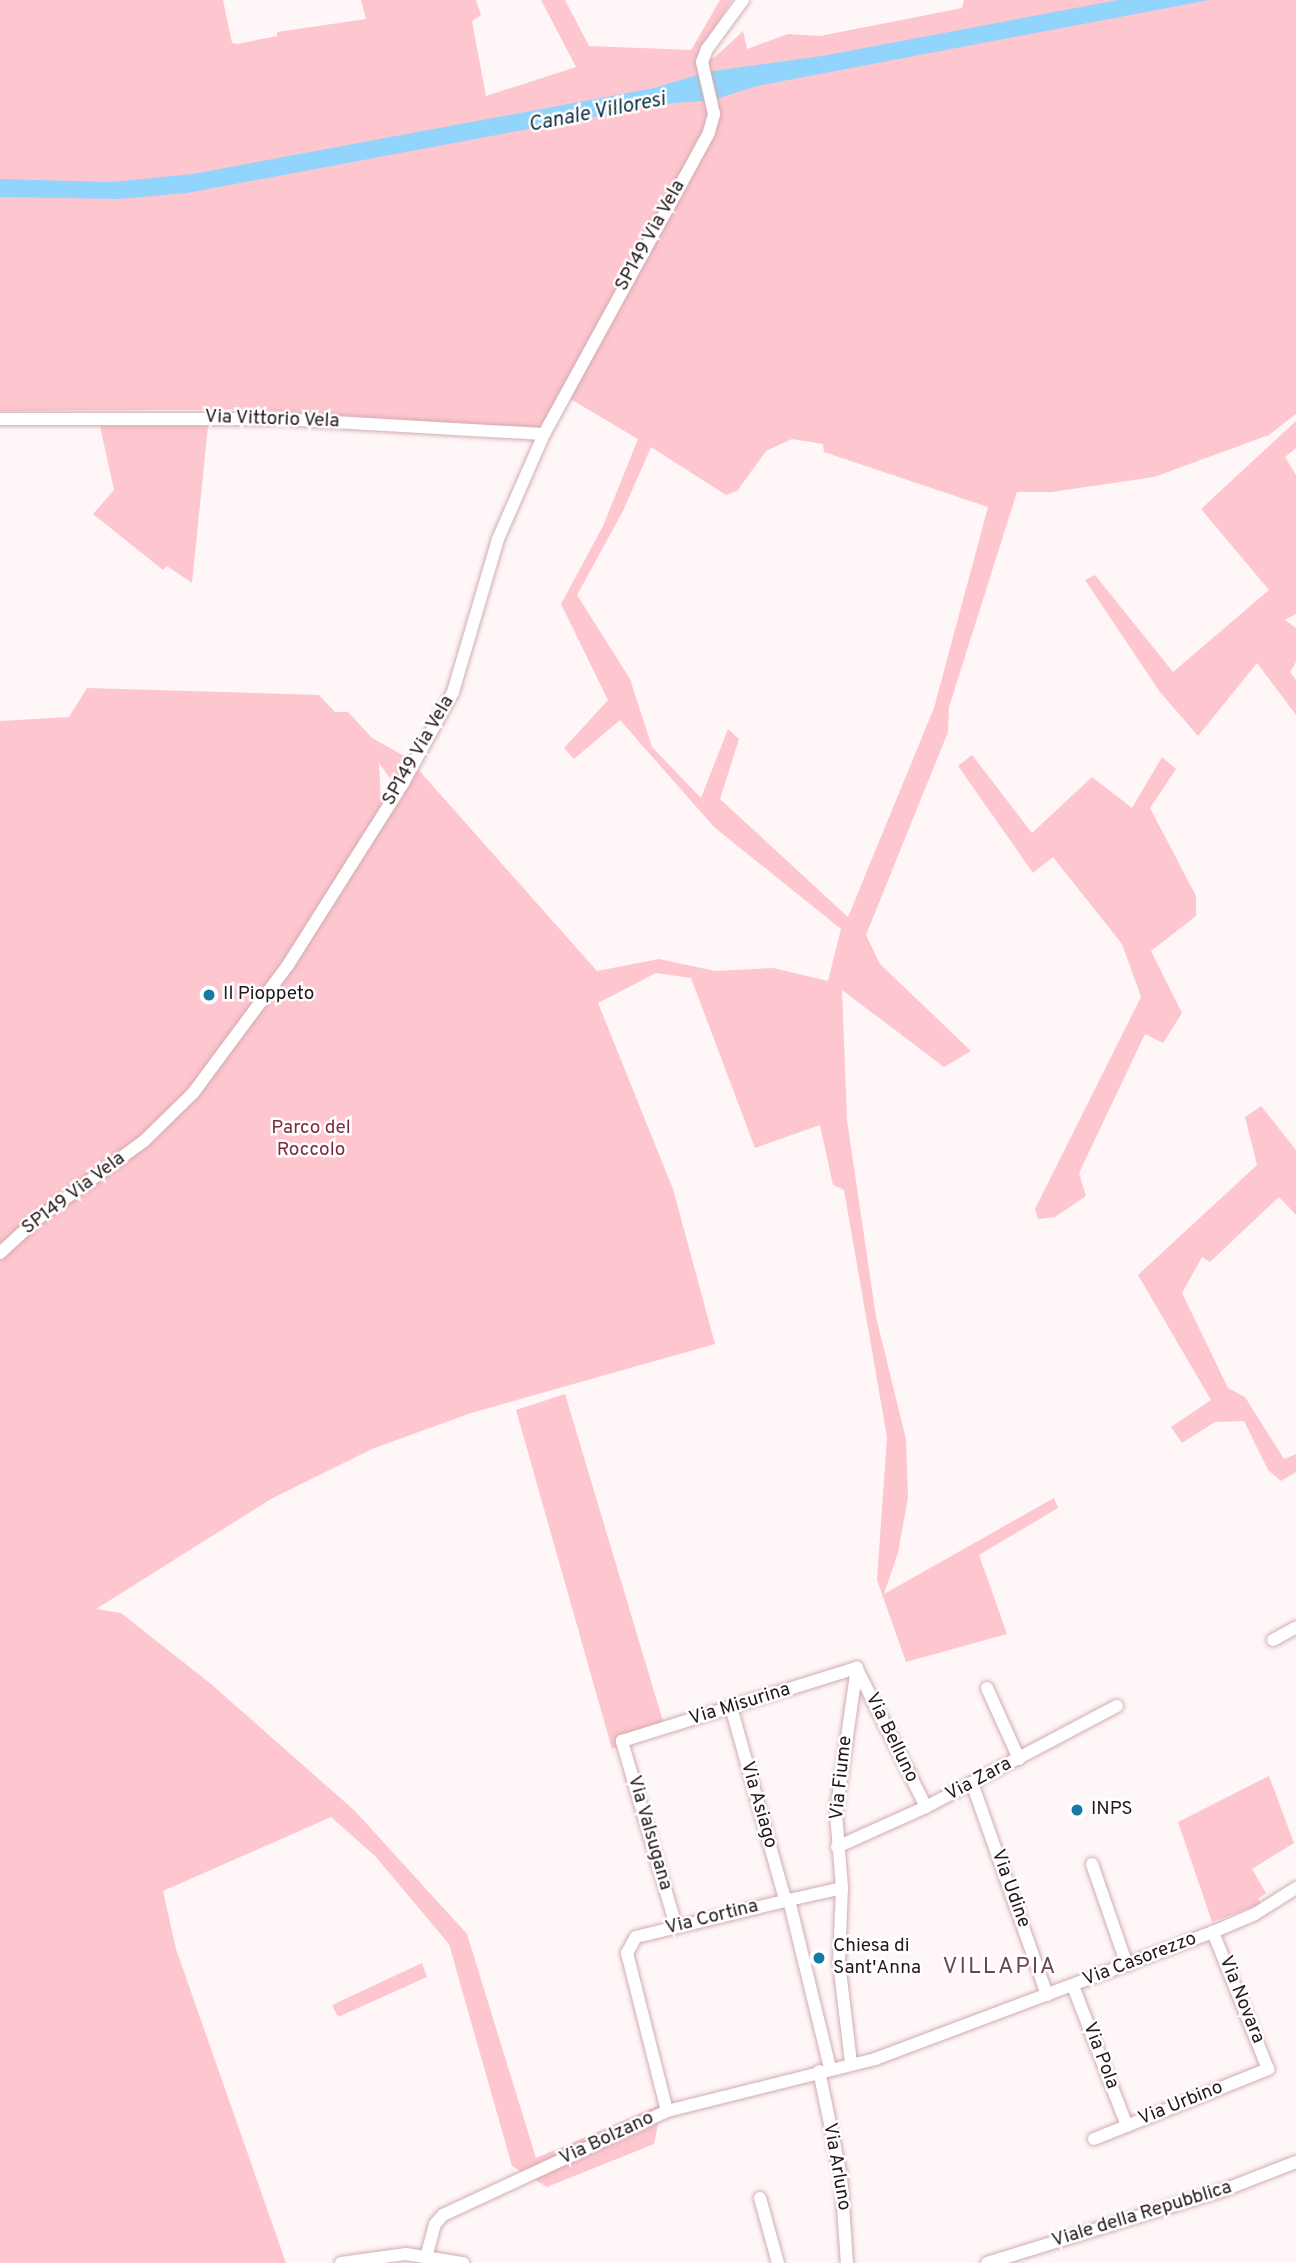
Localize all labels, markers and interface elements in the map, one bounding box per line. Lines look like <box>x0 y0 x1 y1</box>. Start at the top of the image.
water label: Canale Villoresi <box>526 87 668 139</box>
street label: SP149 Via Vela <box>611 176 691 296</box>
street label: Via Vittorio Vela <box>204 406 340 434</box>
street label: SP149 Via Vela <box>378 691 460 811</box>
place label: Il Pioppeto <box>223 984 314 1006</box>
marker: Il Pioppeto <box>201 987 217 1003</box>
park label: Parco del Roccolo <box>271 1118 351 1162</box>
street label: SP149 Via Vela <box>17 1147 131 1241</box>
street label: Via Misurina <box>687 1679 793 1731</box>
street label: Via Belluno <box>860 1689 922 1787</box>
street label: Via Fiume <box>826 1735 858 1821</box>
street label: Via Zara <box>942 1753 1016 1807</box>
street label: Via Asiago <box>735 1759 781 1851</box>
street label: Via Valsugana <box>622 1773 676 1893</box>
place label: INPS <box>1091 1799 1133 1821</box>
marker: INPS <box>1069 1802 1085 1818</box>
street label: Via Udine <box>985 1847 1035 1931</box>
street label: Via Cortina <box>663 1895 761 1941</box>
street label: Via Casorezzo <box>1080 1928 1200 1992</box>
place label: Chiesa di Sant'Anna <box>833 1936 921 1980</box>
marker: Chiesa di Sant'Anna <box>811 1950 827 1966</box>
street label: Via Novara <box>1213 1953 1269 2047</box>
district label: VILLAPIA <box>944 1954 1056 1982</box>
street label: Via Pola <box>1077 2020 1123 2092</box>
street label: Via Urbino <box>1135 2077 1227 2131</box>
street label: Via Bolzano <box>556 2107 658 2171</box>
street label: Via Arluno <box>817 2121 855 2213</box>
street label: Viale della Repubblica <box>1049 2177 1235 2253</box>

